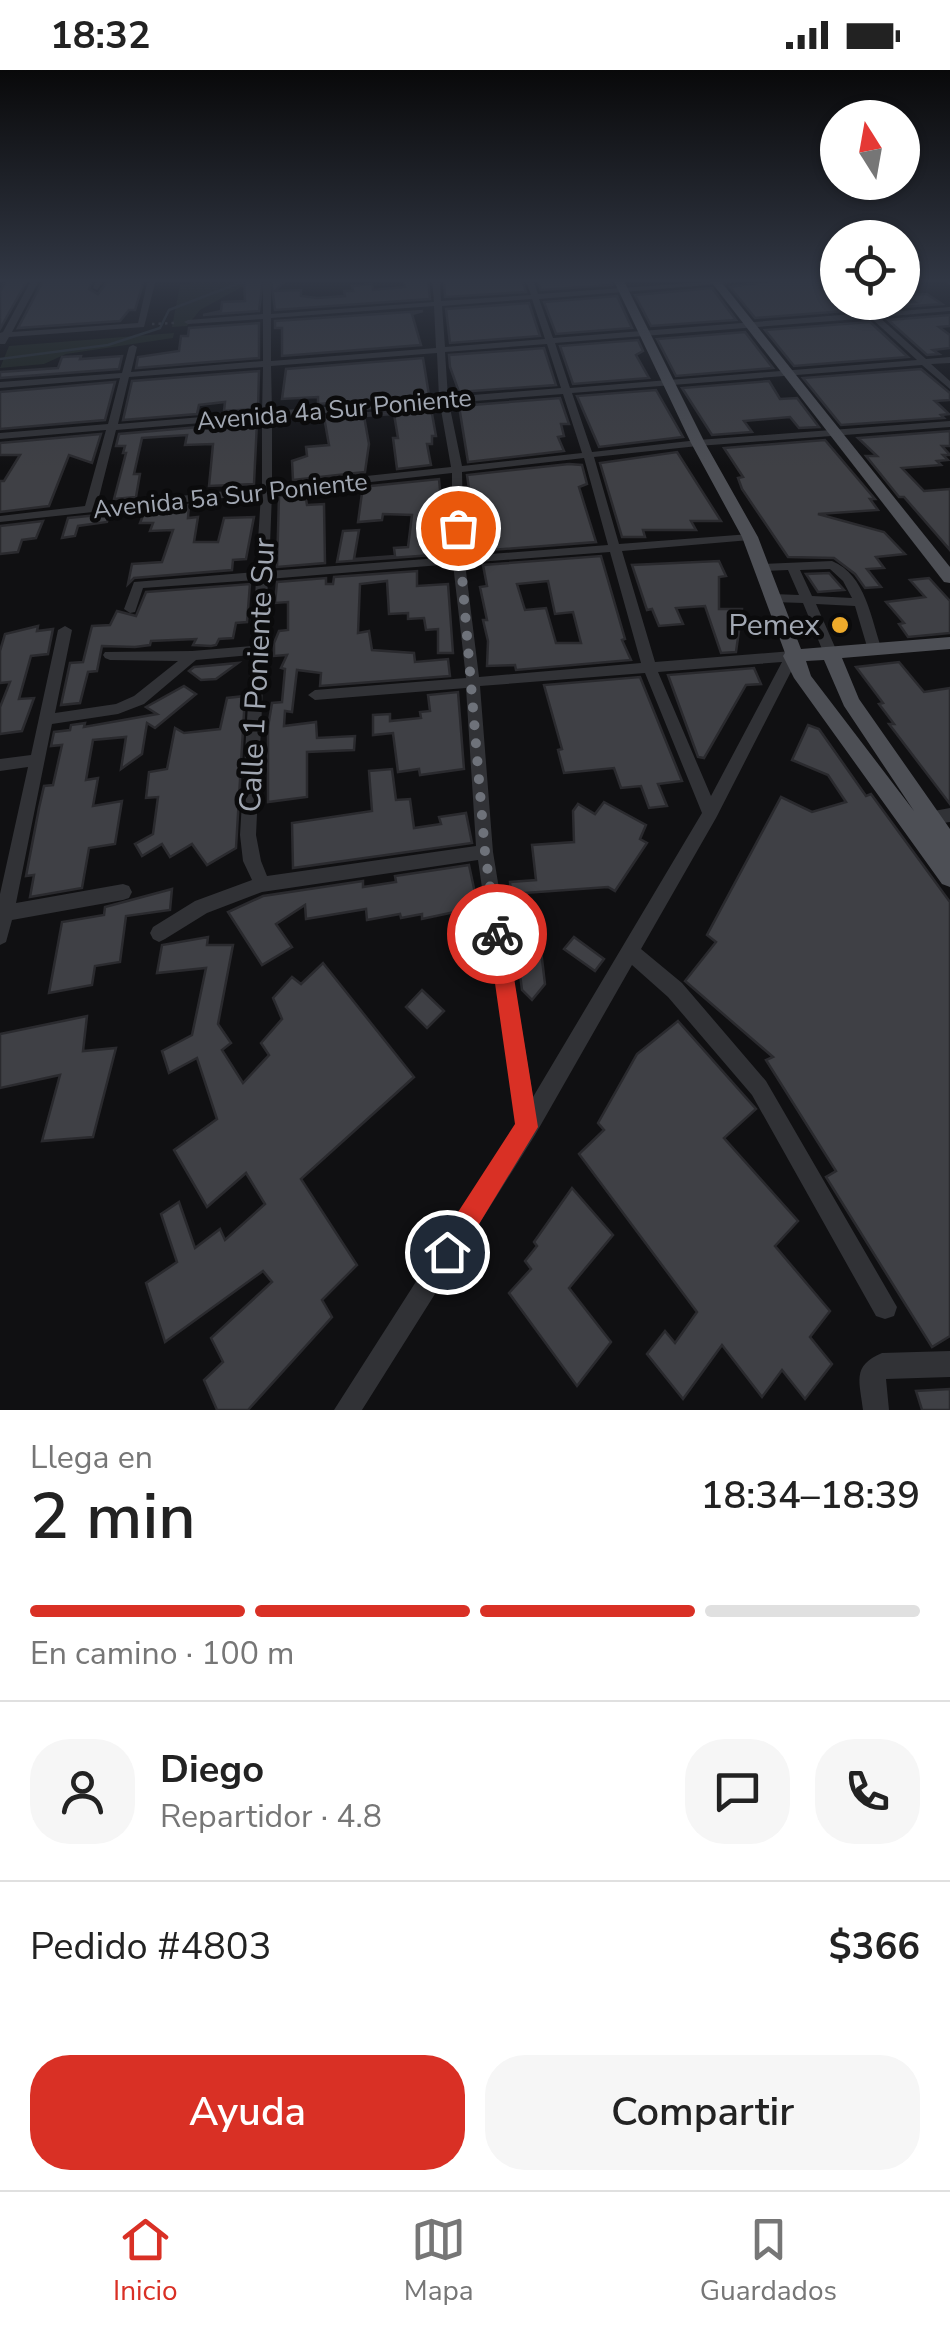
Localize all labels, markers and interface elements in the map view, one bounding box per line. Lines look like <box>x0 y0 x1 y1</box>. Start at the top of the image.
text: 18:32 <box>50 10 151 61</box>
north arrow <box>820 100 920 200</box>
map controls <box>820 100 920 320</box>
button: locate <box>820 220 920 320</box>
street label: Avenida 4a Sur Poniente <box>195 381 473 439</box>
street label: Avenida 5a Sur Poniente <box>91 465 369 527</box>
pin <box>416 486 501 571</box>
icon: bag <box>431 501 486 556</box>
street label: Calle 1 Poniente Sur <box>230 537 285 813</box>
place label: Pemex <box>728 605 820 646</box>
marker: Pemex <box>829 614 851 636</box>
courier <box>447 884 547 984</box>
icon: bike <box>470 907 525 962</box>
pin <box>405 1210 490 1295</box>
icon: home <box>420 1225 475 1280</box>
text: Llega en <box>30 1436 153 1479</box>
text: 18:34–18:39 <box>701 1470 920 1521</box>
text: 2 min <box>30 1472 196 1561</box>
text: En camino · 100 m <box>30 1632 294 1675</box>
button: person <box>30 1739 135 1844</box>
button: chat <box>685 1739 790 1844</box>
button: phone <box>815 1739 920 1844</box>
text: Diego <box>160 1744 264 1795</box>
text: Repartidor · 4.8 <box>160 1795 382 1838</box>
text: Pedido #4803 <box>30 1921 271 1972</box>
text: $366 <box>829 1921 920 1972</box>
button: Ayuda <box>30 2055 465 2170</box>
button: Compartir <box>485 2055 920 2170</box>
tab: Inicio <box>113 2212 178 2310</box>
tab: Mapa <box>404 2212 474 2310</box>
tab: Guardados <box>700 2212 837 2310</box>

